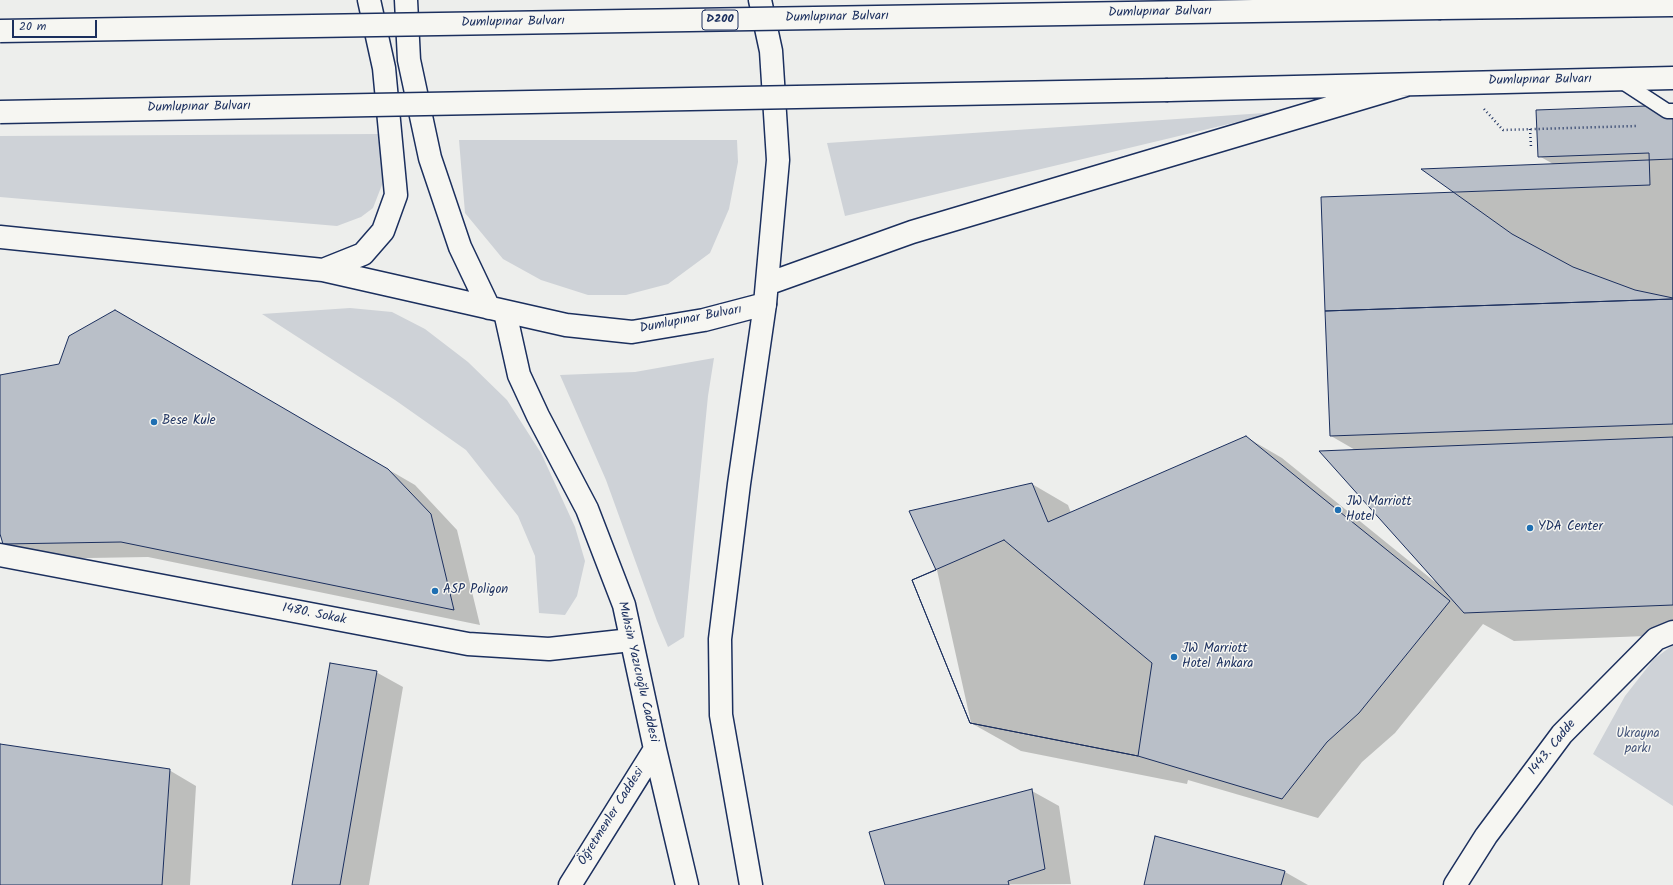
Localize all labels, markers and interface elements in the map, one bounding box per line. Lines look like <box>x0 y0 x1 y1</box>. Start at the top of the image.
street label: Dumlupınar Bulvarı <box>1108 4 1212 22</box>
street label: Dumlupınar Bulvarı <box>785 9 889 27</box>
road number: D200 <box>702 10 738 30</box>
scale bar <box>14 12 99 38</box>
street label: Dumlupınar Bulvarı <box>461 14 565 32</box>
text: 20 m <box>19 17 46 36</box>
street label: Dumlupınar Bulvarı <box>1488 72 1592 90</box>
street label: Dumlupınar Bulvarı <box>147 99 251 117</box>
street label: Dumlupınar Bulvarı <box>639 302 743 338</box>
place label: Bese Kule <box>162 414 216 430</box>
marker: Bese Kule <box>149 417 159 427</box>
place label: JW Marriott Hotel <box>1346 495 1411 526</box>
marker: JW Marriott Hotel <box>1333 505 1343 515</box>
place label: YDA Center <box>1538 520 1603 536</box>
marker: YDA Center <box>1525 523 1535 533</box>
place label: ASP Poligon <box>443 583 508 599</box>
marker: ASP Poligon <box>430 586 440 596</box>
street label: Muhsin Yazıcıoğlu Caddesi <box>613 600 661 744</box>
street label: 1480. Sokak <box>281 601 347 629</box>
place label: JW Marriott Hotel Ankara <box>1182 642 1253 673</box>
marker: JW Marriott Hotel Ankara <box>1169 652 1179 662</box>
street label: 1443. Cadde <box>1526 717 1580 779</box>
park label: Ukrayna parkı <box>1616 727 1660 758</box>
street label: Öğretmenler Caddesi <box>576 765 648 869</box>

